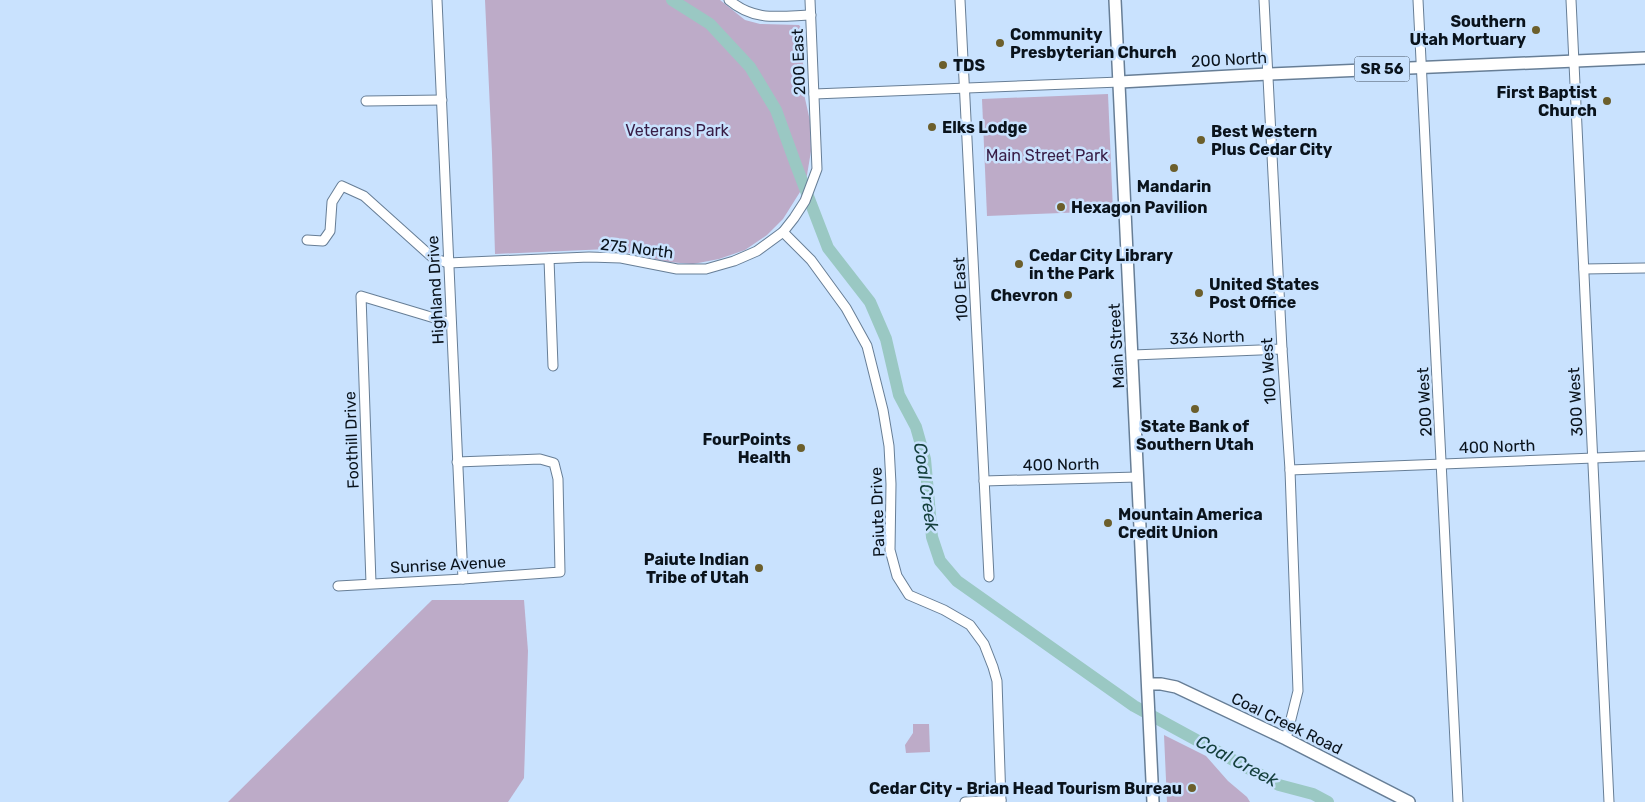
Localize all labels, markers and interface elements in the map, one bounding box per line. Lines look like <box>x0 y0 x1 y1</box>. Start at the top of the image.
place label: Southern Utah Mortuary <box>1409 12 1526 49</box>
marker: Southern Utah Mortuary <box>1530 24 1542 36</box>
place label: Community Presbyterian Church <box>1010 25 1177 62</box>
street label: 200 East <box>788 28 809 96</box>
marker: Community Presbyterian Church <box>994 37 1006 49</box>
street label: 200 North <box>1191 48 1267 71</box>
place label: TDS <box>953 56 986 75</box>
road number: SR 56 <box>1354 56 1410 82</box>
marker: TDS <box>937 59 949 71</box>
place label: First Baptist Church <box>1496 83 1598 120</box>
marker: First Baptist Church <box>1601 95 1613 107</box>
place label: Elks Lodge <box>942 118 1027 137</box>
park label: Veterans Park <box>625 121 730 140</box>
marker: Elks Lodge <box>926 121 938 133</box>
place label: Best Western Plus Cedar City <box>1211 122 1333 159</box>
marker: Best Western Plus Cedar City <box>1195 134 1207 146</box>
park label: Main Street Park <box>986 146 1109 165</box>
marker: Mandarin <box>1168 162 1180 174</box>
place label: Mandarin <box>1137 177 1211 196</box>
place label: Hexagon Pavilion <box>1071 198 1208 217</box>
marker: Hexagon Pavilion <box>1055 201 1067 213</box>
street label: Highland Drive <box>423 235 448 345</box>
street label: 275 North <box>599 235 675 262</box>
place label: Cedar City Library in the Park <box>1029 246 1174 283</box>
street label: 100 East <box>949 257 972 321</box>
marker: Cedar City Library in the Park <box>1013 258 1025 270</box>
place label: United States Post Office <box>1209 275 1319 312</box>
place label: Chevron <box>990 286 1058 305</box>
marker: United States Post Office <box>1193 287 1205 299</box>
marker: Chevron <box>1062 289 1074 301</box>
street label: Main Street <box>1105 303 1128 389</box>
street label: 336 North <box>1169 327 1245 348</box>
street label: 100 West <box>1257 337 1280 405</box>
street label: 200 West <box>1413 367 1436 437</box>
street label: 300 West <box>1564 367 1587 437</box>
street label: Foothill Drive <box>340 391 363 489</box>
marker: State Bank of Southern Utah <box>1189 403 1201 415</box>
place label: State Bank of Southern Utah <box>1136 417 1254 454</box>
place label: FourPoints Health <box>702 430 791 467</box>
street label: 400 North <box>1458 436 1536 457</box>
water label: Coal Creek <box>909 441 943 534</box>
marker: FourPoints Health <box>795 442 807 454</box>
street label: 400 North <box>1023 454 1099 475</box>
street label: Paiute Drive <box>866 467 889 557</box>
place label: Mountain America Credit Union <box>1118 505 1263 542</box>
marker: Mountain America Credit Union <box>1102 517 1114 529</box>
place label: Paiute Indian Tribe of Utah <box>644 550 749 587</box>
street label: Sunrise Avenue <box>390 552 506 577</box>
marker: Paiute Indian Tribe of Utah <box>753 562 765 574</box>
street label: Coal Creek Road <box>1228 688 1345 758</box>
water label: Coal Creek <box>1192 730 1282 792</box>
place label: Cedar City - Brian Head Tourism Bureau <box>869 779 1182 798</box>
marker: Cedar City - Brian Head Tourism Bureau <box>1186 782 1198 794</box>

